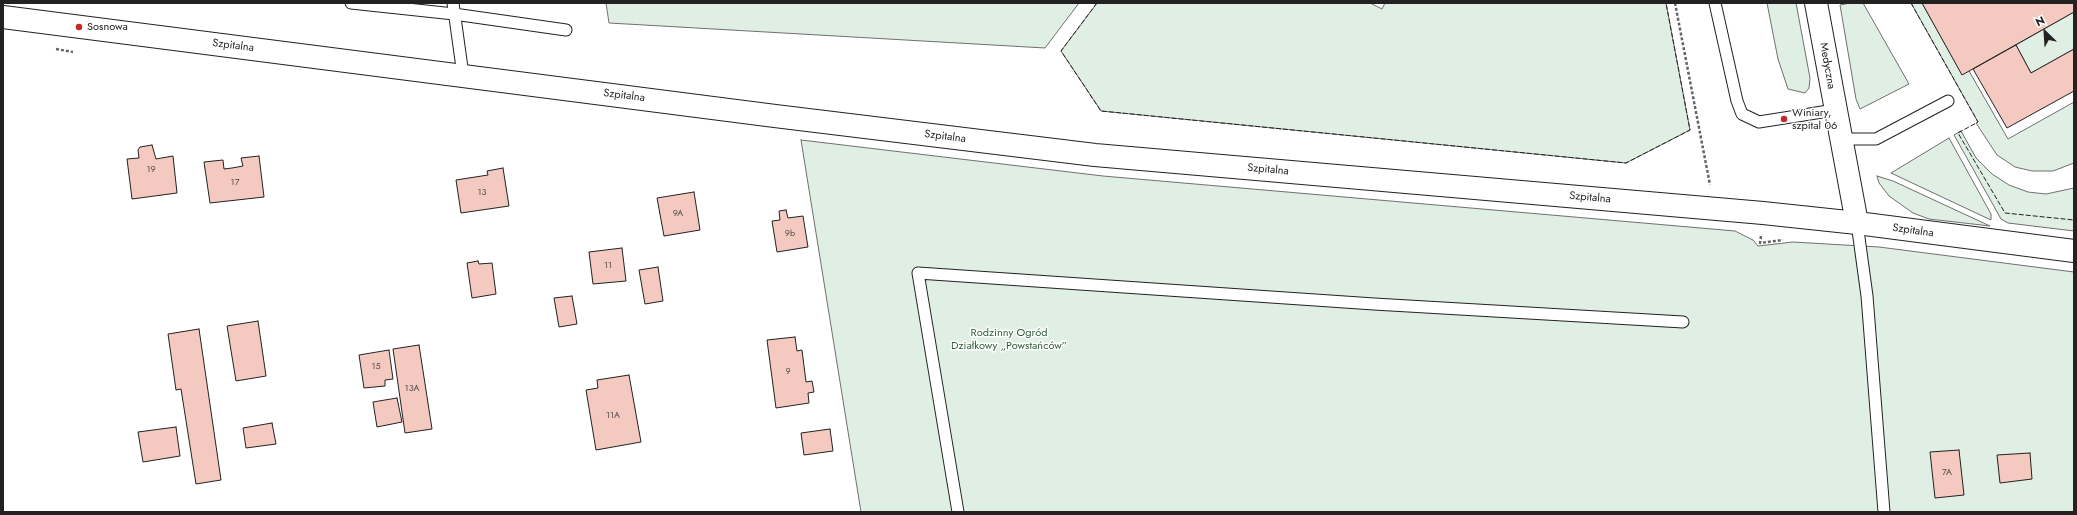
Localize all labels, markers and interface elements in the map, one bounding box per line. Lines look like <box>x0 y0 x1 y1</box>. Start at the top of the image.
north arrow <box>2025 12 2065 52</box>
text: N <box>2033 12 2047 30</box>
place label: Sosnowa <box>87 20 128 34</box>
marker: Sosnowa <box>74 22 84 32</box>
street label: Szpitalna <box>211 37 255 55</box>
street label: Medyczna <box>1816 42 1838 90</box>
street label: Szpitalna <box>602 87 646 105</box>
place label: Winiary, szpital 06 <box>1792 106 1837 132</box>
marker: Winiary, szpital 06 <box>1779 114 1789 124</box>
street label: Szpitalna <box>923 128 967 146</box>
street label: Szpitalna <box>1247 162 1289 178</box>
house number: 19 <box>146 165 156 175</box>
house number: 17 <box>231 178 239 188</box>
house number: 13 <box>478 188 486 198</box>
street label: Szpitalna <box>1569 190 1611 206</box>
house number: 9A <box>673 209 683 219</box>
street label: Szpitalna <box>1891 222 1935 240</box>
house number: 9b <box>785 229 795 239</box>
house number: 11 <box>604 261 612 271</box>
park label: Rodzinny Ogród Działkowy „Powstańców” <box>951 326 1067 352</box>
house number: 15 <box>371 362 381 372</box>
house number: 9 <box>785 367 791 377</box>
house number: 13A <box>405 384 419 394</box>
house number: 11A <box>606 411 620 421</box>
house number: 7A <box>1942 468 1952 478</box>

